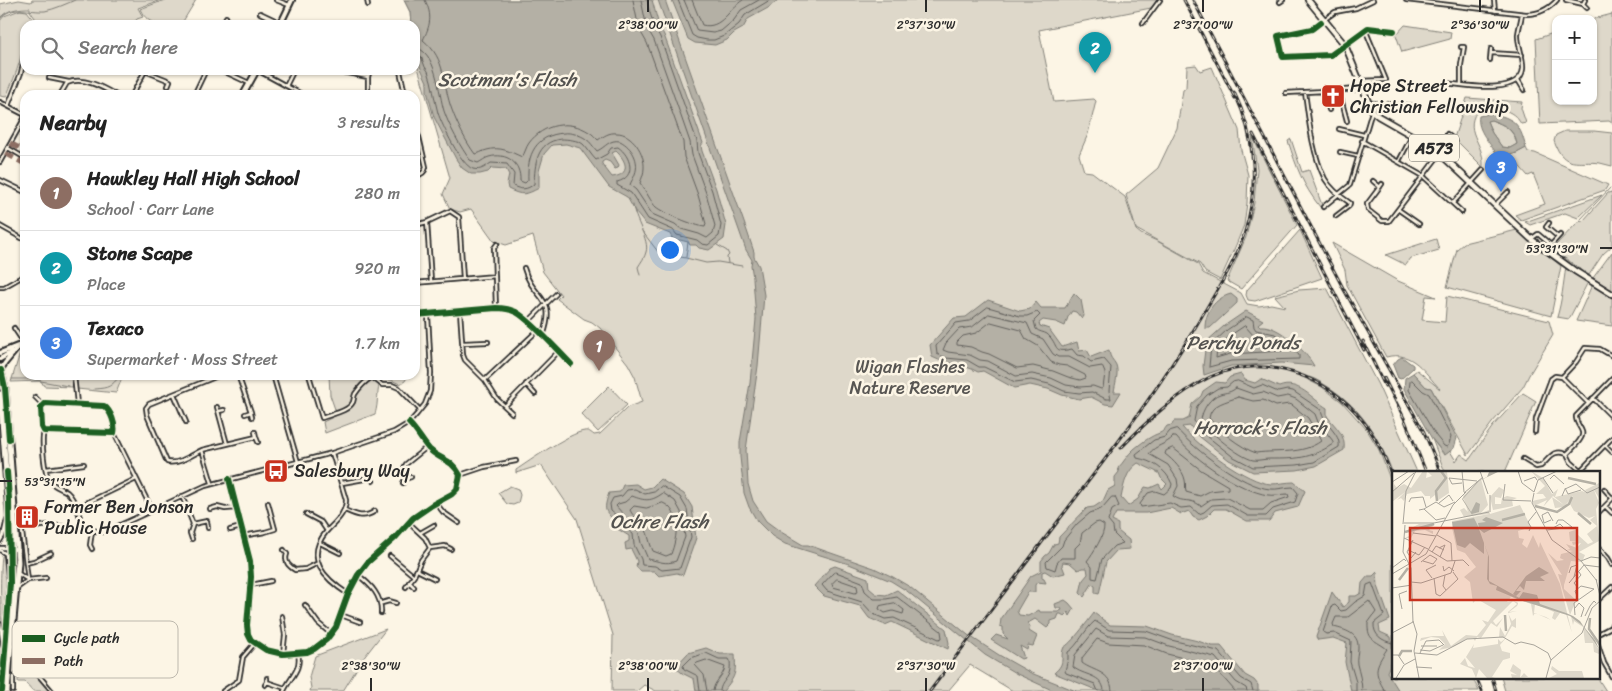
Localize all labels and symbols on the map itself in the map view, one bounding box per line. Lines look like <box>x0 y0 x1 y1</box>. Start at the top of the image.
text: 2°38'00"W <box>618 14 679 36</box>
text: 2°37'30"W <box>897 14 956 36</box>
text: 2°37'00"W <box>1173 14 1233 36</box>
text: 2°36'30"W <box>1451 14 1510 36</box>
pin: 2 <box>1079 32 1111 73</box>
water label: Scotman's Flash <box>438 63 578 96</box>
place label: Hope Street Christian Fellowship <box>1350 70 1509 123</box>
church icon: Hope Street Christian Fellowship <box>1320 83 1346 109</box>
road number: A573 <box>1409 134 1459 162</box>
pin: 3 <box>1485 151 1517 192</box>
your location <box>657 237 683 263</box>
text: 53°31'30"N <box>1526 238 1589 260</box>
water label: Perchy Ponds <box>1186 326 1302 359</box>
pin: 1 <box>583 330 615 371</box>
park label: Wigan Flashes Nature Reserve <box>850 351 971 404</box>
water label: Horrock's Flash <box>1194 411 1328 444</box>
place label: Salesbury Way <box>294 455 411 487</box>
bus stop icon: Salesbury Way <box>263 458 289 484</box>
text: 53°31'15"N <box>24 471 86 493</box>
inset map <box>1392 471 1600 678</box>
place label: Former Ben Jonson Public House <box>44 491 194 544</box>
building icon: Former Ben Jonson Public House <box>14 504 40 530</box>
water label: Ochre Flash <box>610 505 710 538</box>
legend <box>12 621 178 678</box>
text: Cycle path <box>54 626 120 651</box>
text: Path <box>54 649 83 674</box>
text: 2°38'30"W <box>342 655 401 677</box>
text: 2°38'00"W <box>618 655 679 677</box>
text: 2°37'30"W <box>897 655 956 677</box>
text: 2°37'00"W <box>1173 655 1233 677</box>

